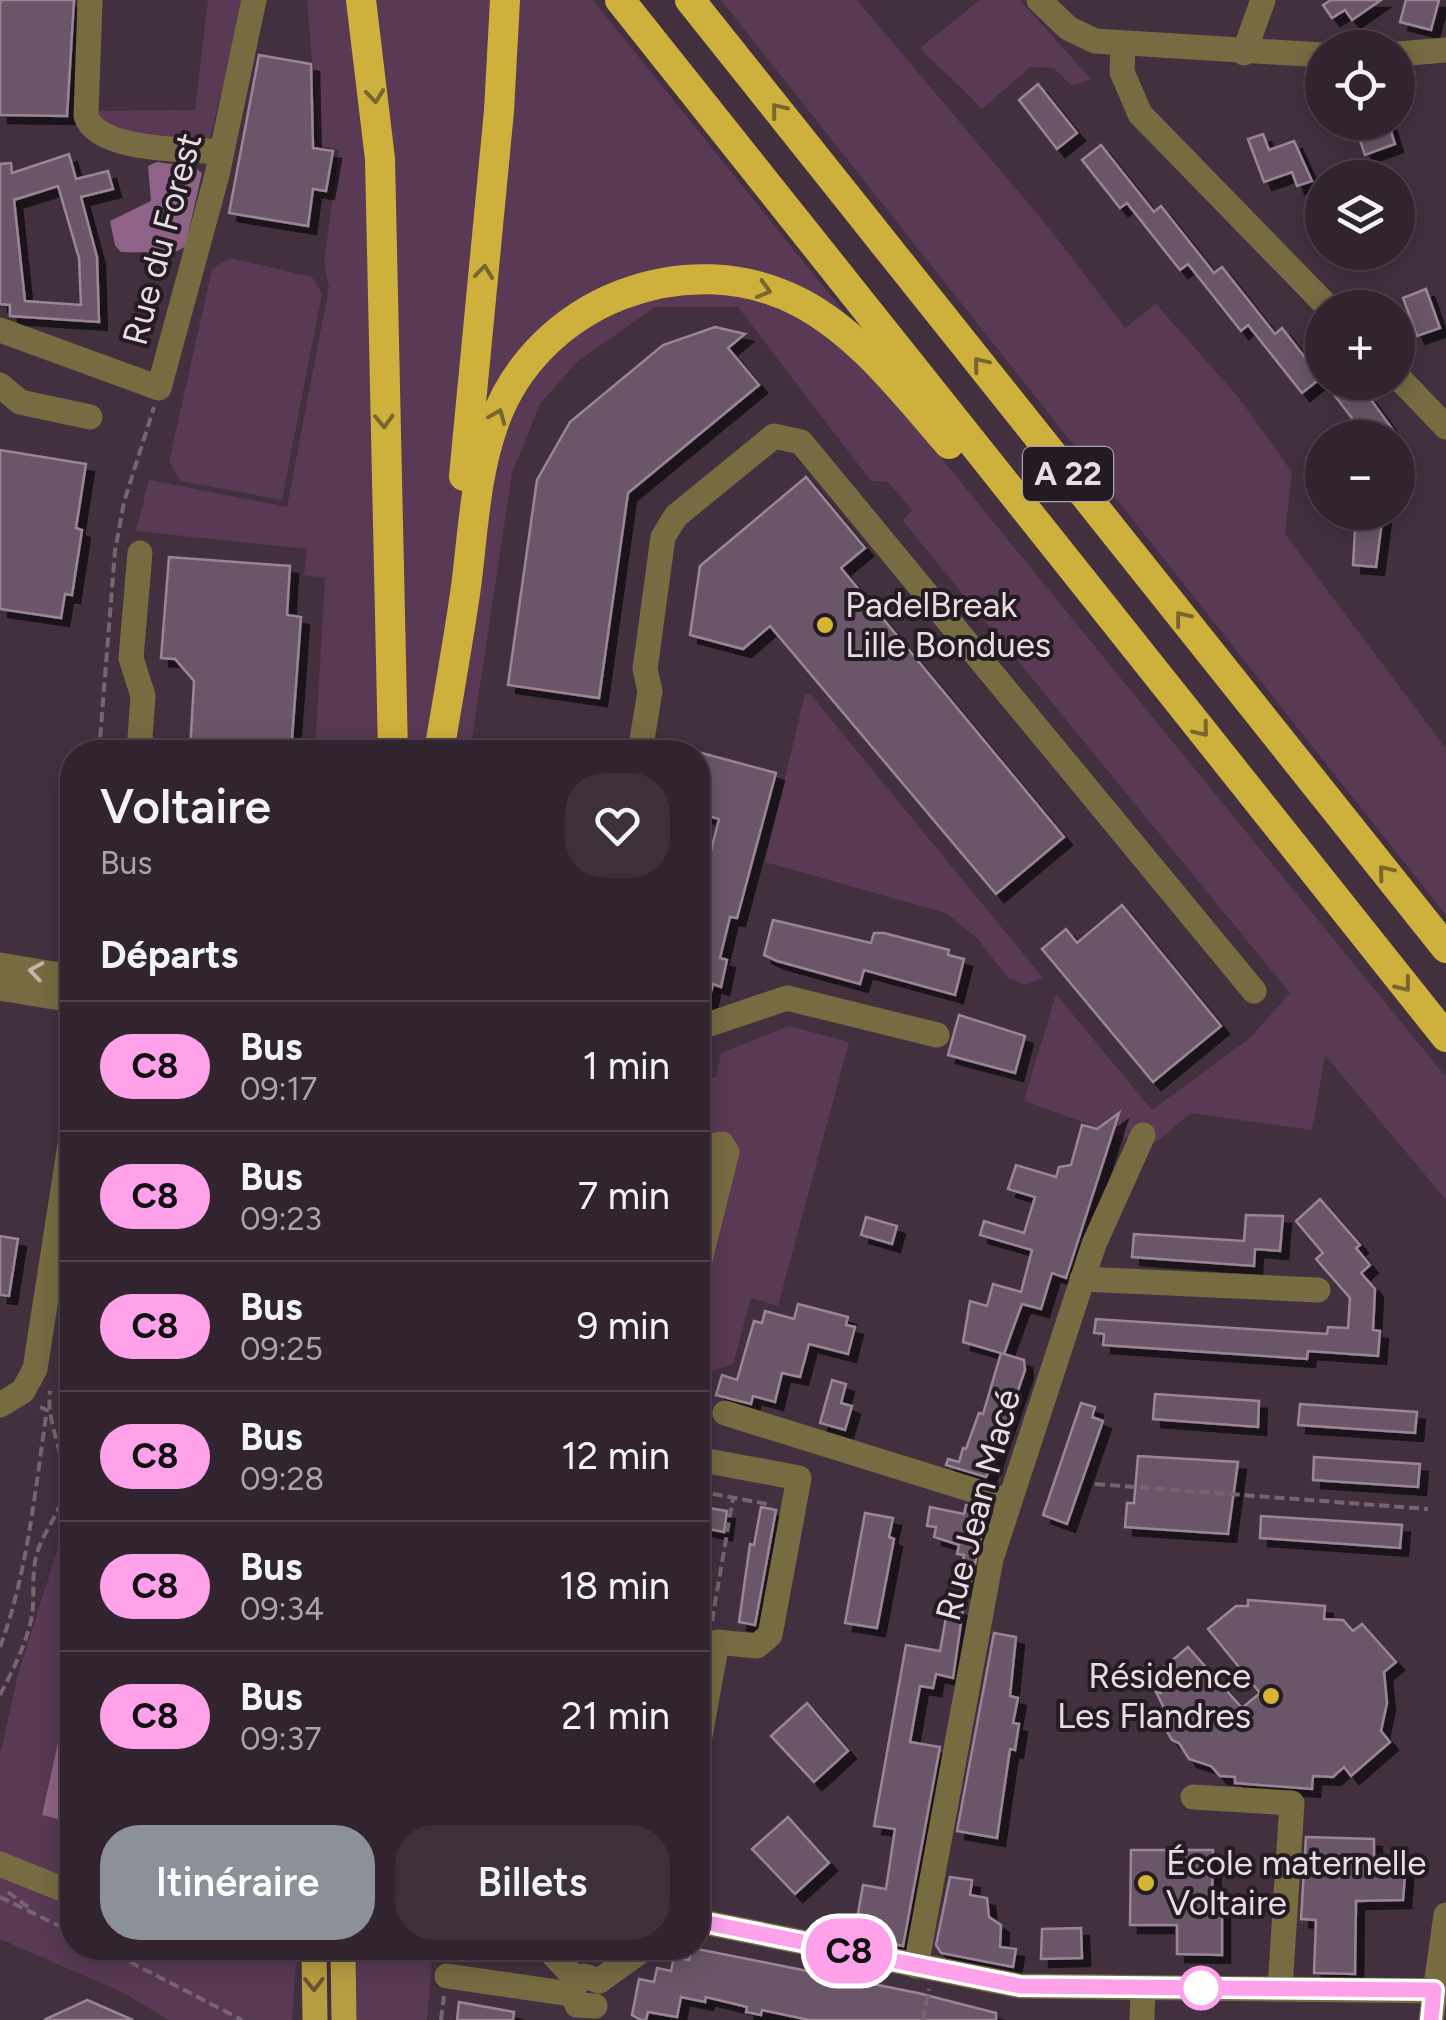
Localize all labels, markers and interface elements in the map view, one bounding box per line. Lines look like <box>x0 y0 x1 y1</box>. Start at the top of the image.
map controls <box>1305 30 1415 530</box>
button: locate <box>1305 30 1415 140</box>
one-way arrow <box>364 89 385 105</box>
one-way arrow <box>772 103 789 121</box>
street label: Rue du Forest <box>114 129 210 349</box>
button: layers <box>1305 160 1415 270</box>
one-way arrow <box>473 264 494 280</box>
one-way arrow <box>755 278 773 299</box>
button: + <box>1305 290 1415 400</box>
one-way arrow <box>974 357 992 375</box>
one-way arrow <box>486 408 506 426</box>
one-way arrow <box>374 414 395 430</box>
button: − <box>1305 420 1415 530</box>
road number: A 22 <box>1023 447 1113 501</box>
place label: PadelBreak Lille Bondues <box>845 584 1051 666</box>
one-way arrow <box>1177 611 1194 629</box>
marker: PadelBreak Lille Bondues <box>814 614 836 636</box>
one-way arrow <box>1190 719 1208 737</box>
button: heart <box>565 773 670 878</box>
text: Voltaire <box>100 777 271 835</box>
text: Bus <box>100 844 152 882</box>
one-way arrow <box>1379 866 1397 884</box>
text: Départs <box>100 932 238 978</box>
one-way arrow <box>28 961 45 982</box>
one-way arrow <box>1392 973 1410 991</box>
text: Bus <box>240 1024 303 1070</box>
text: 1 min <box>583 1043 670 1089</box>
text: C8 <box>132 1045 178 1087</box>
text: 09:17 <box>240 1070 317 1108</box>
text: Bus <box>240 1154 303 1200</box>
text: 7 min <box>578 1173 670 1219</box>
text: C8 <box>132 1175 178 1217</box>
text: 09:23 <box>240 1200 322 1238</box>
text: Bus <box>240 1284 303 1330</box>
text: 9 min <box>577 1303 670 1349</box>
text: C8 <box>132 1305 178 1347</box>
text: 09:25 <box>240 1330 323 1368</box>
street label: Rue Jean Macé <box>927 1385 1029 1625</box>
text: Bus <box>240 1414 303 1460</box>
text: 12 min <box>561 1433 670 1479</box>
text: C8 <box>132 1435 178 1477</box>
text: 09:28 <box>240 1460 324 1498</box>
text: Bus <box>240 1544 303 1590</box>
text: 18 min <box>559 1563 670 1609</box>
text: C8 <box>132 1565 178 1607</box>
text: 09:34 <box>240 1590 324 1628</box>
place label: Résidence Les Flandres <box>1057 1655 1251 1737</box>
text: Bus <box>240 1674 303 1720</box>
marker: Résidence Les Flandres <box>1260 1685 1282 1707</box>
text: 21 min <box>561 1693 670 1739</box>
text: C8 <box>132 1695 178 1737</box>
text: 09:37 <box>240 1720 321 1758</box>
button: Itinéraire <box>100 1825 375 1940</box>
button: Billets <box>395 1825 670 1940</box>
place label: École maternelle Voltaire <box>1166 1842 1426 1924</box>
marker: École maternelle Voltaire <box>1135 1872 1157 1894</box>
line badge: C8 <box>804 1918 894 1984</box>
text: C8 <box>826 1930 872 1972</box>
unlabelled marker <box>1180 1967 1222 2009</box>
one-way arrow <box>303 1976 325 1992</box>

